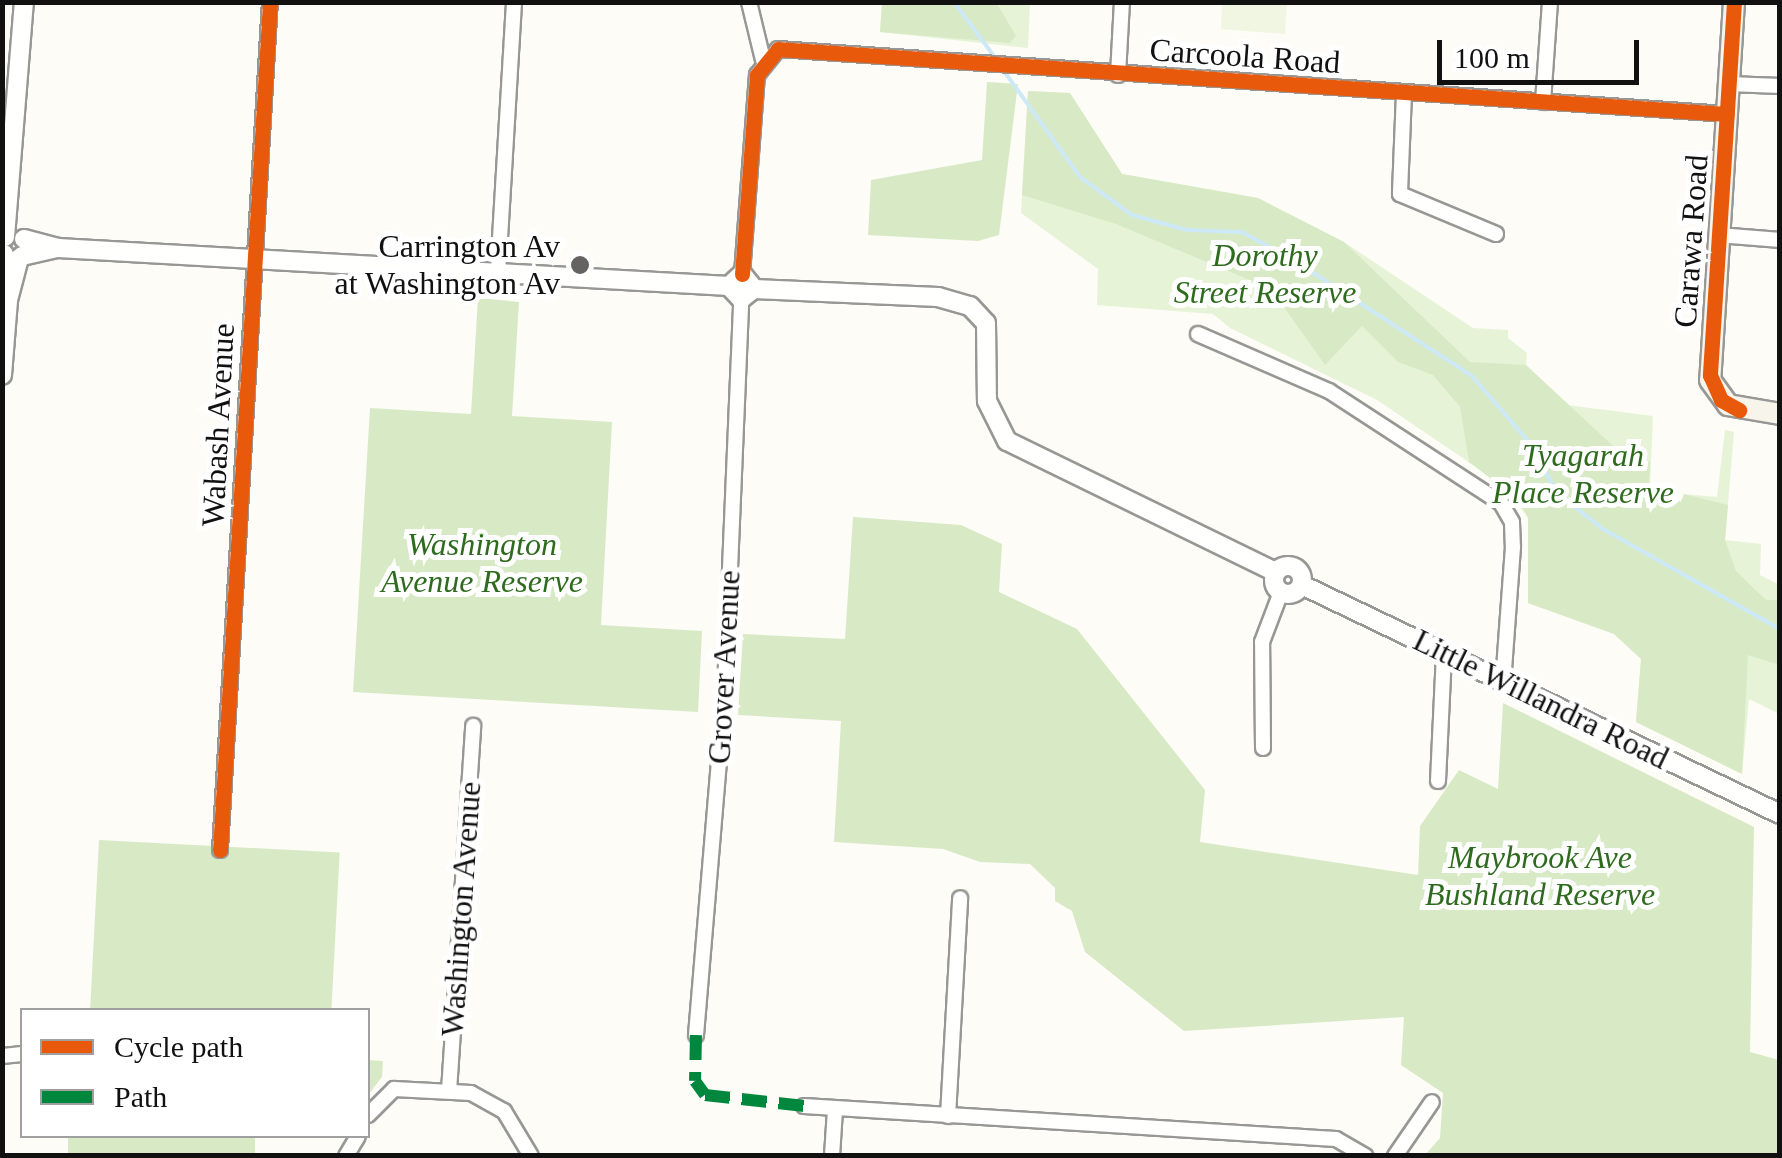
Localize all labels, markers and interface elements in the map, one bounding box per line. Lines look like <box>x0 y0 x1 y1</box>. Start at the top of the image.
scale bar <box>1442 20 1644 82</box>
street label: Carcoola Road <box>1148 30 1342 82</box>
text: 100 m <box>1454 41 1530 74</box>
street label: Carawa Road <box>1666 153 1716 329</box>
place label: Carrington Av at Washington Av <box>332 228 560 303</box>
park label: Dorothy Street Reserve <box>1174 237 1356 312</box>
marker: Carrington Av at Washington Av <box>569 254 591 276</box>
street label: Wabash Avenue <box>193 321 243 529</box>
park label: Tyagarah Place Reserve <box>1492 437 1674 512</box>
park label: Washington Avenue Reserve <box>381 526 583 601</box>
street label: Grover Avenue <box>700 568 748 766</box>
street label: Little Willandra Road <box>1407 620 1675 778</box>
street label: Washington Avenue <box>433 779 489 1039</box>
park label: Maybrook Ave Bushland Reserve <box>1425 839 1655 914</box>
legend <box>20 1008 370 1138</box>
text: Cycle path <box>114 1030 243 1063</box>
text: Path <box>114 1080 167 1113</box>

